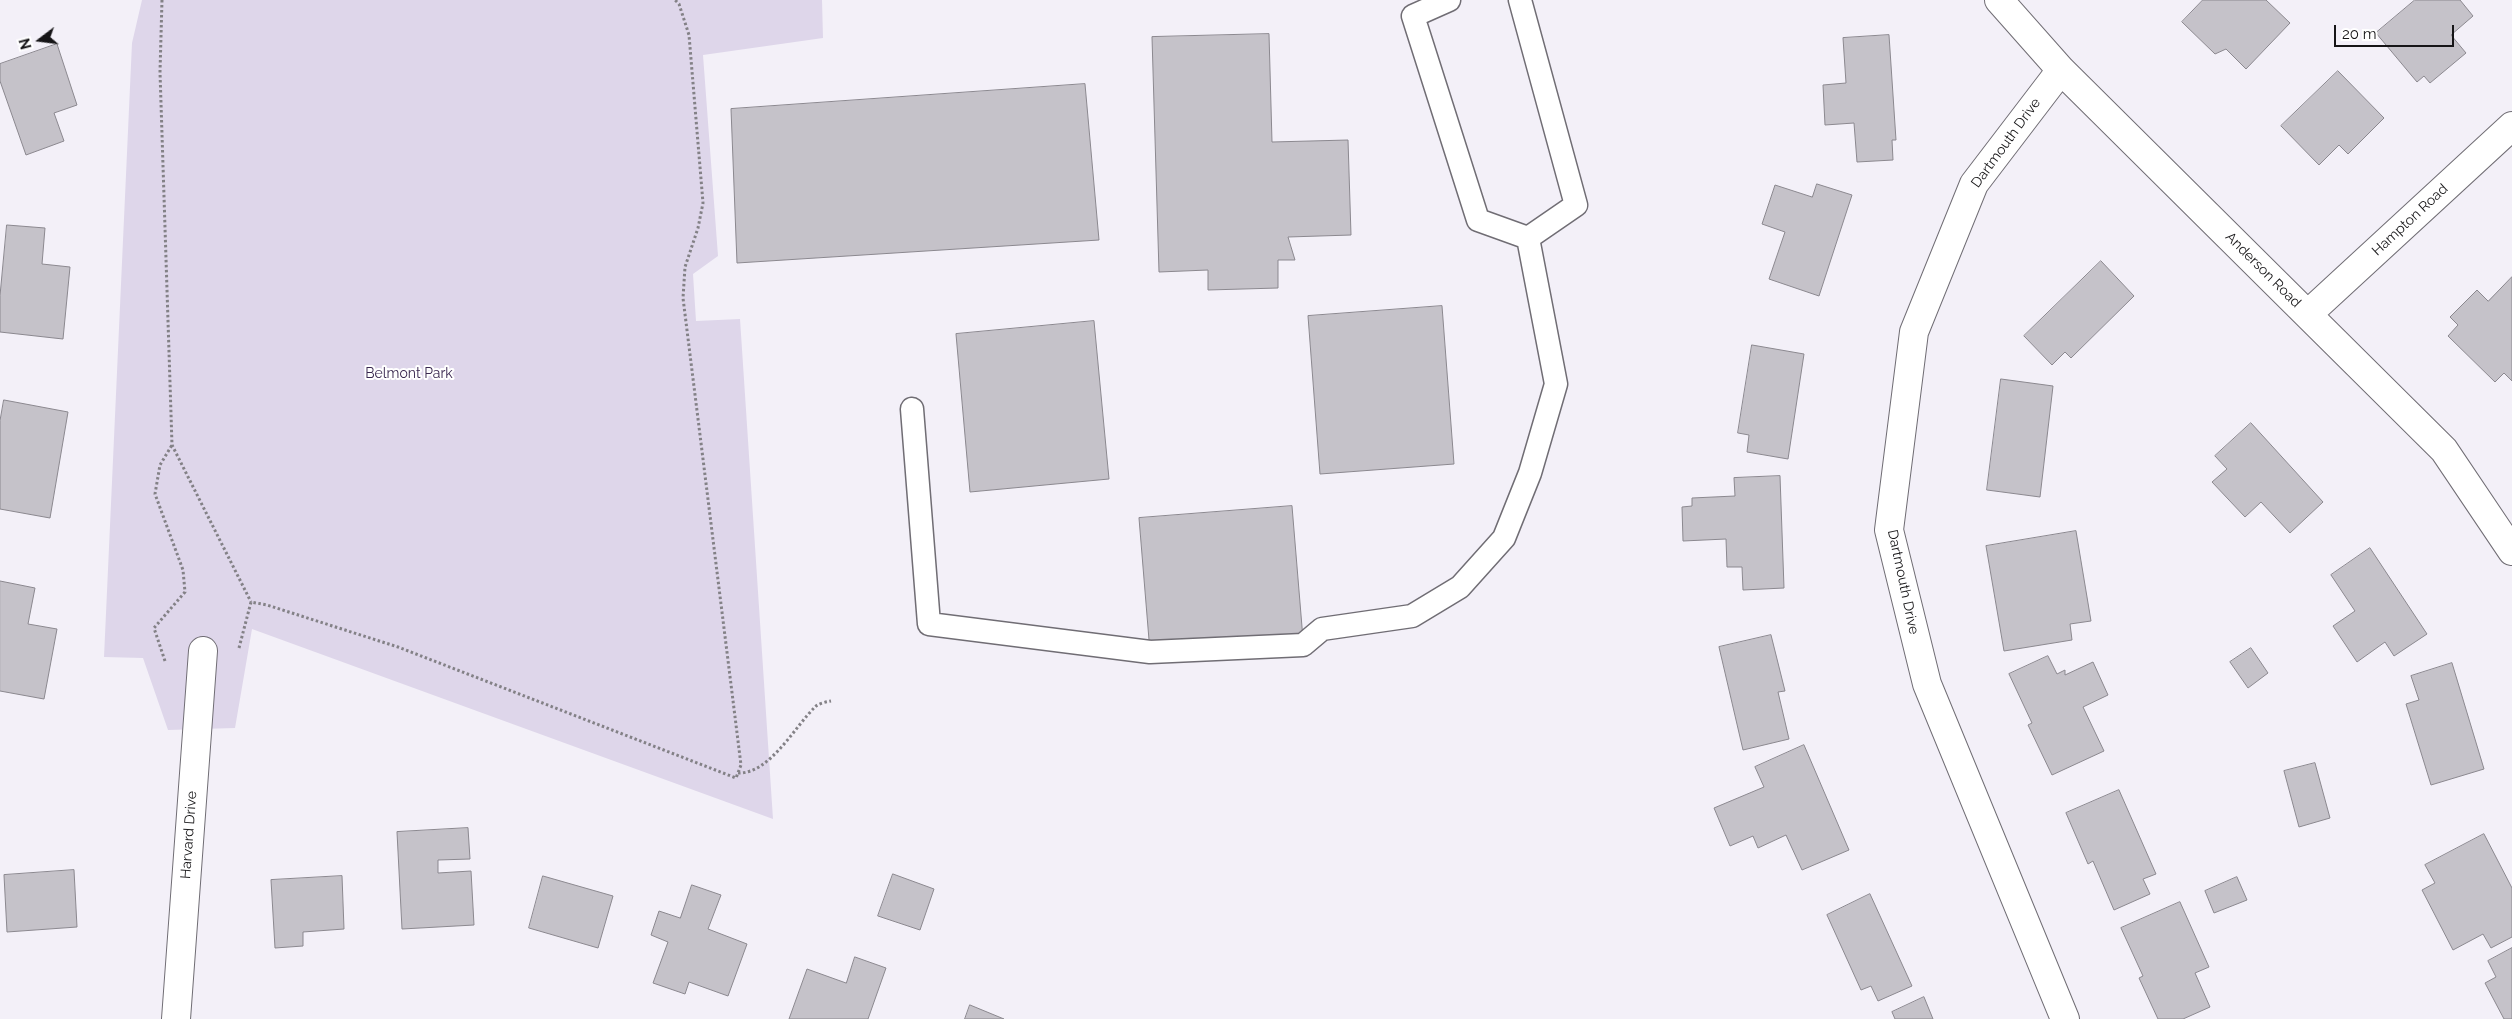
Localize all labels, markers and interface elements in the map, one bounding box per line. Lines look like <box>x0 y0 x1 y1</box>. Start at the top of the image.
north arrow <box>15 15 65 65</box>
scale bar <box>2337 15 2457 47</box>
text: 20 m <box>2342 25 2377 43</box>
text: N <box>16 37 35 51</box>
street label: Dartmouth Drive <box>1968 95 2044 191</box>
street label: Hampton Road <box>2369 181 2451 259</box>
street label: Anderson Road <box>2222 229 2304 311</box>
park label: Belmont Park <box>365 366 453 382</box>
street label: Dartmouth Drive <box>1884 528 1922 636</box>
street label: Harvard Drive <box>178 790 200 880</box>

